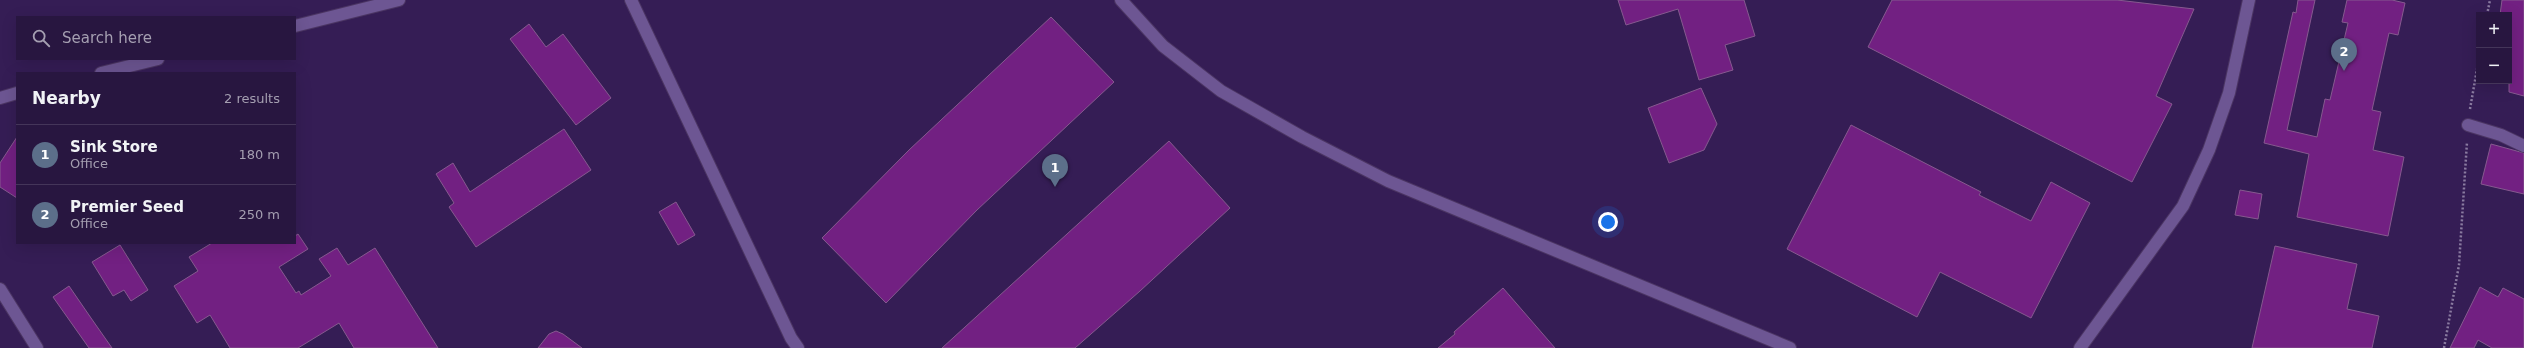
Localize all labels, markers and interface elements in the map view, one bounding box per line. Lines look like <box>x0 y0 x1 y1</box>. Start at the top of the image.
map controls <box>2476 12 2512 84</box>
button: + <box>2476 12 2512 48</box>
search box <box>16 16 296 60</box>
icon: search <box>30 27 52 49</box>
text: Search here <box>62 29 152 47</box>
pin: 2 <box>2331 38 2357 71</box>
button: − <box>2476 48 2512 84</box>
text: Nearby <box>32 88 101 108</box>
text: 2 results <box>224 91 280 106</box>
text: Sink Store <box>70 138 158 156</box>
text: 1 <box>40 147 50 162</box>
text: 180 m <box>238 147 280 162</box>
pin: 1 <box>1042 154 1068 187</box>
text: Office <box>70 156 108 171</box>
text: Premier Seed <box>70 198 184 216</box>
text: 2 <box>40 207 50 222</box>
text: 250 m <box>238 207 280 222</box>
your location <box>1598 212 1618 232</box>
text: Office <box>70 216 108 231</box>

